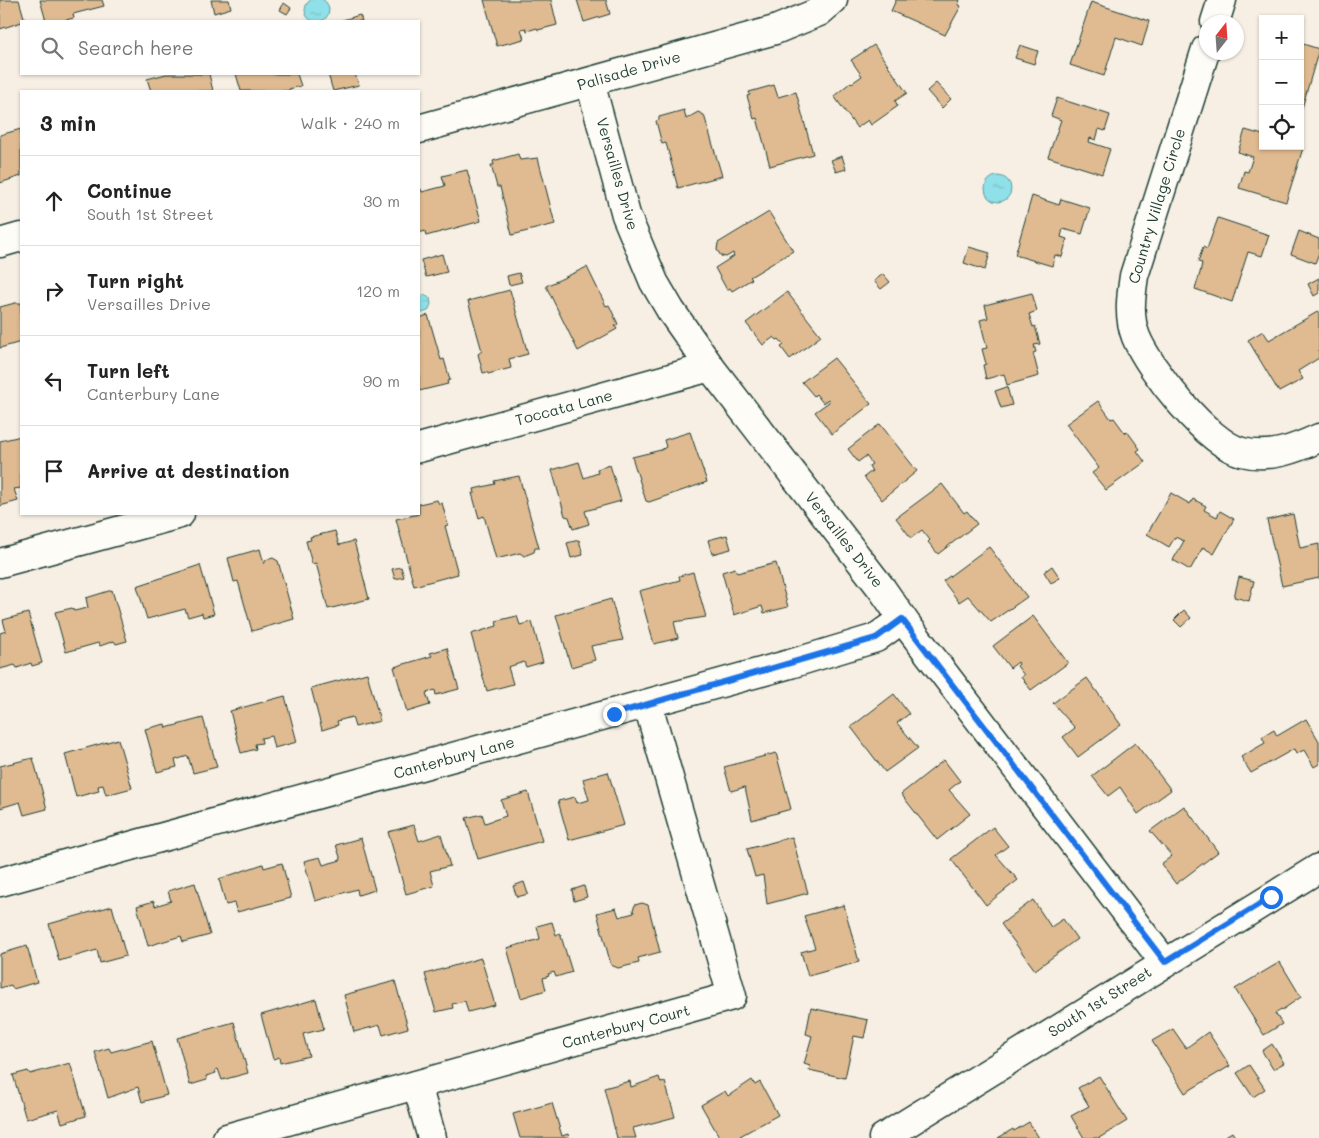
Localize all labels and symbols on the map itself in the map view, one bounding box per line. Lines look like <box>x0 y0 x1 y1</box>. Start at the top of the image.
north arrow <box>1199 15 1244 60</box>
street label: Palisade Drive <box>575 46 683 94</box>
street label: Versailles Drive <box>592 115 644 232</box>
street label: Country Village Circle <box>1123 126 1189 286</box>
street label: Toccata Lane <box>513 384 615 430</box>
street label: Versailles Drive <box>801 487 888 591</box>
route end <box>603 703 626 726</box>
street label: Canterbury Lane <box>391 731 516 783</box>
route start <box>1260 886 1283 909</box>
street label: South 1st Street <box>1044 961 1155 1041</box>
street label: Canterbury Court <box>560 999 692 1053</box>

